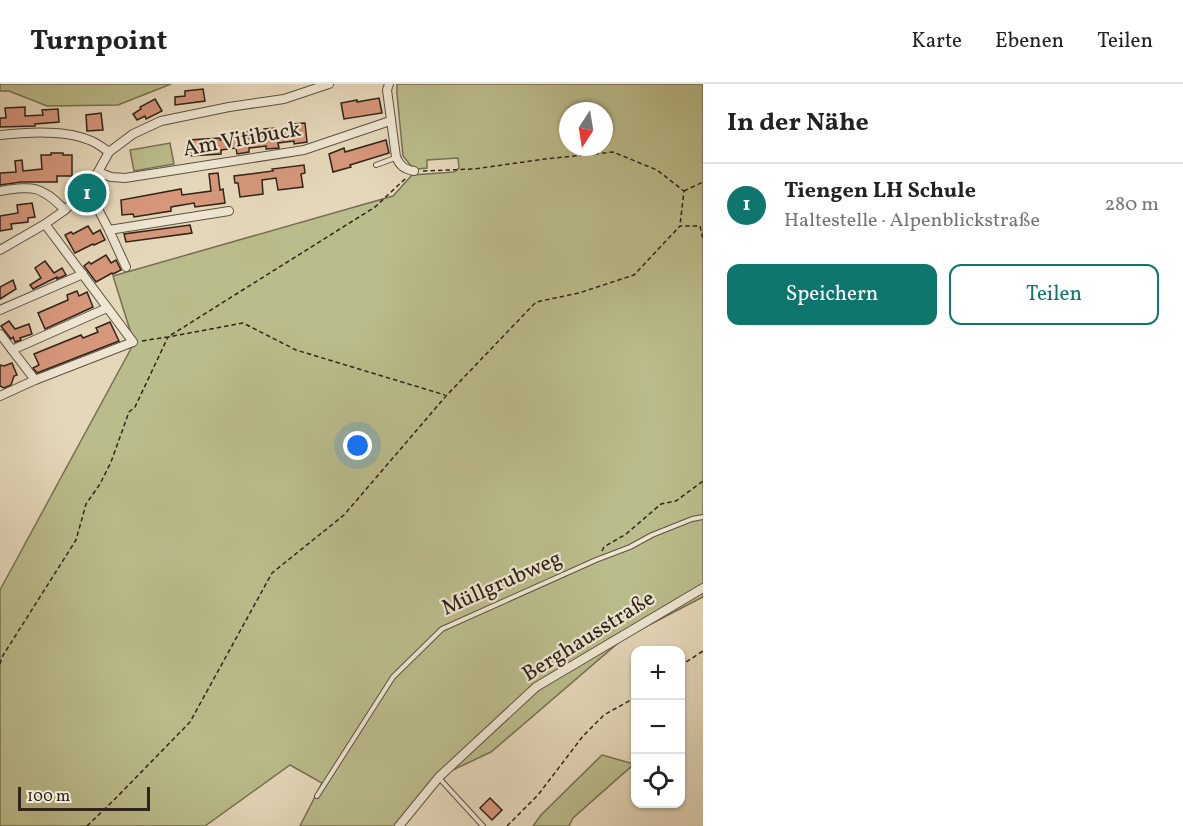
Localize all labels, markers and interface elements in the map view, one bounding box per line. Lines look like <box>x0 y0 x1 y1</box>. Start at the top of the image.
text: Turnpoint <box>30 22 167 61</box>
text: Karte <box>911 27 962 56</box>
text: Ebenen <box>995 27 1064 56</box>
text: Teilen <box>1097 27 1153 56</box>
north arrow <box>559 102 613 156</box>
text: In der Nähe <box>727 105 869 141</box>
street label: Am Vitibuck <box>181 114 303 166</box>
pin: 1 <box>68 170 106 216</box>
text: Tiengen LH Schule <box>784 176 976 207</box>
text: 1 <box>742 191 751 219</box>
text: 280 m <box>1104 191 1159 219</box>
text: Haltestelle · Alpenblickstraße <box>784 207 1040 235</box>
button: Speichern <box>727 264 937 325</box>
button: Teilen <box>949 264 1159 325</box>
your location <box>343 431 372 460</box>
street label: Müllgrubweg <box>437 544 567 624</box>
street label: Berghausstraße <box>517 584 661 690</box>
map controls <box>631 646 685 808</box>
button: + <box>631 646 685 700</box>
button: − <box>631 700 685 754</box>
button: locate <box>631 754 685 808</box>
scale bar <box>18 784 150 812</box>
text: 100 m <box>27 786 70 808</box>

